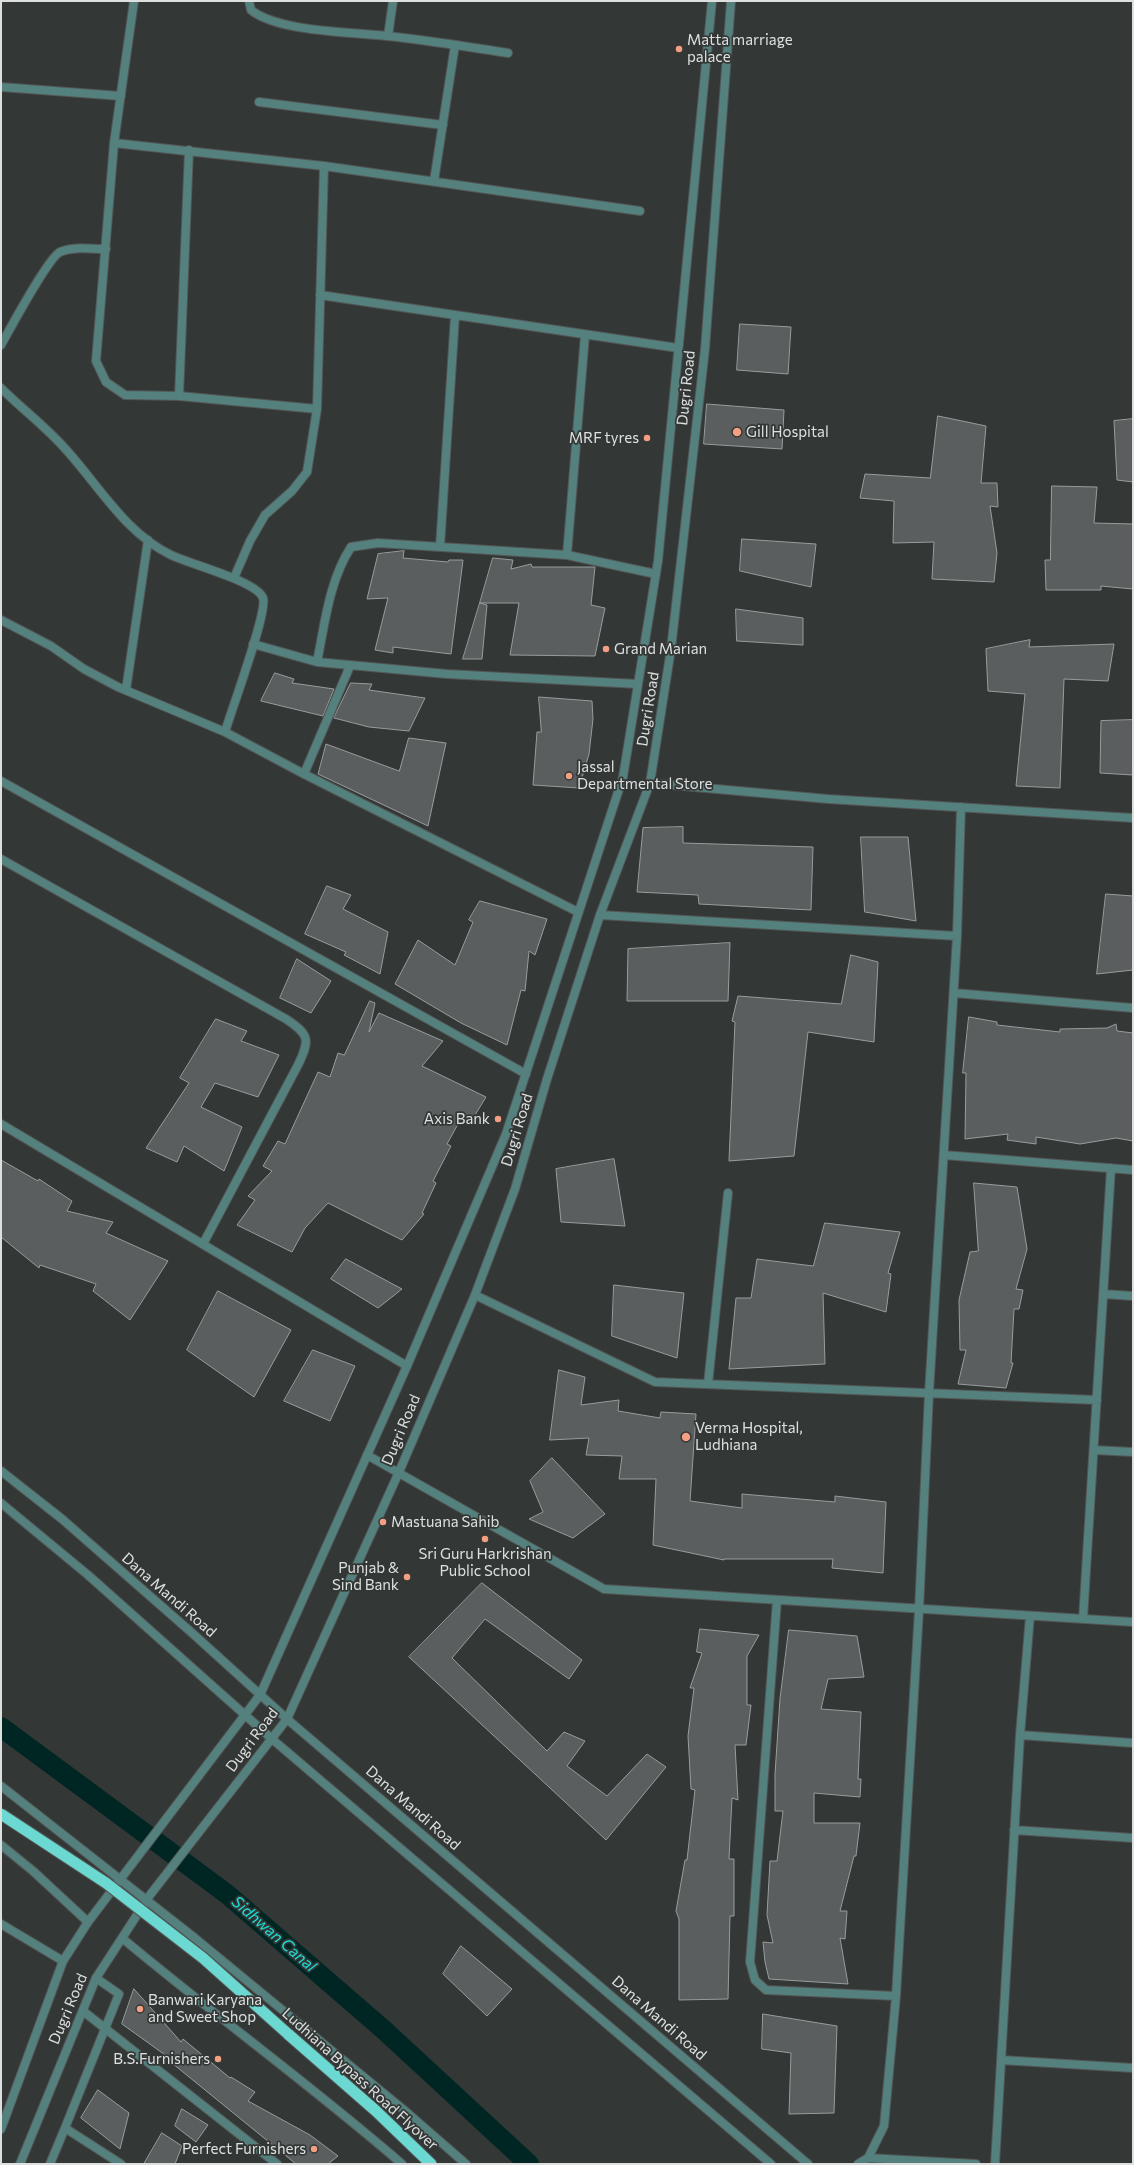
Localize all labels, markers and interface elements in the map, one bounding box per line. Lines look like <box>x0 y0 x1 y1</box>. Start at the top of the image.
place label: Matta marriage palace <box>687 31 793 66</box>
marker: Matta marriage palace <box>674 44 684 54</box>
street label: Dugri Road <box>673 350 699 426</box>
place label: Gill Hospital <box>746 423 829 441</box>
marker: Gill Hospital <box>731 426 743 438</box>
place label: MRF tyres <box>569 429 639 447</box>
marker: MRF tyres <box>642 433 652 443</box>
place label: Grand Marian <box>614 640 707 658</box>
marker: Grand Marian <box>601 644 611 654</box>
street label: Dugri Road <box>633 670 663 748</box>
place label: Jassal Departmental Store <box>577 758 712 793</box>
marker: Jassal Departmental Store <box>564 771 574 781</box>
street label: Dugri Road <box>497 1091 537 1169</box>
place label: Axis Bank <box>424 1110 490 1128</box>
marker: Axis Bank <box>493 1114 503 1124</box>
street label: Dugri Road <box>378 1392 424 1468</box>
place label: Verma Hospital, Ludhiana <box>695 1419 803 1454</box>
marker: Verma Hospital, Ludhiana <box>680 1431 692 1443</box>
place label: Mastuana Sahib <box>391 1513 499 1531</box>
marker: Mastuana Sahib <box>378 1517 388 1527</box>
marker: Sri Guru Harkrishan Public School <box>480 1534 490 1544</box>
place label: Sri Guru Harkrishan Public School <box>418 1545 552 1580</box>
street label: Dana Mandi Road <box>118 1549 220 1641</box>
place label: Punjab & Sind Bank <box>332 1559 399 1594</box>
marker: Punjab & Sind Bank <box>402 1572 412 1582</box>
street label: Dugri Road <box>222 1705 282 1775</box>
street label: Dana Mandi Road <box>362 1762 464 1854</box>
water label: Sidhwan Canal <box>228 1892 320 1976</box>
street label: Dugri Road <box>45 1971 91 2047</box>
street label: Dana Mandi Road <box>608 1972 710 2064</box>
place label: Banwari Karyana and Sweet Shop <box>148 1991 262 2026</box>
marker: Banwari Karyana and Sweet Shop <box>135 2004 145 2014</box>
street label: Ludhiana Bypass Road Flyover <box>278 2004 442 2154</box>
place label: B.S.Furnishers <box>113 2050 210 2068</box>
marker: B.S.Furnishers <box>213 2054 223 2064</box>
place label: Perfect Furnishers <box>182 2140 306 2158</box>
marker: Perfect Furnishers <box>309 2144 319 2154</box>

